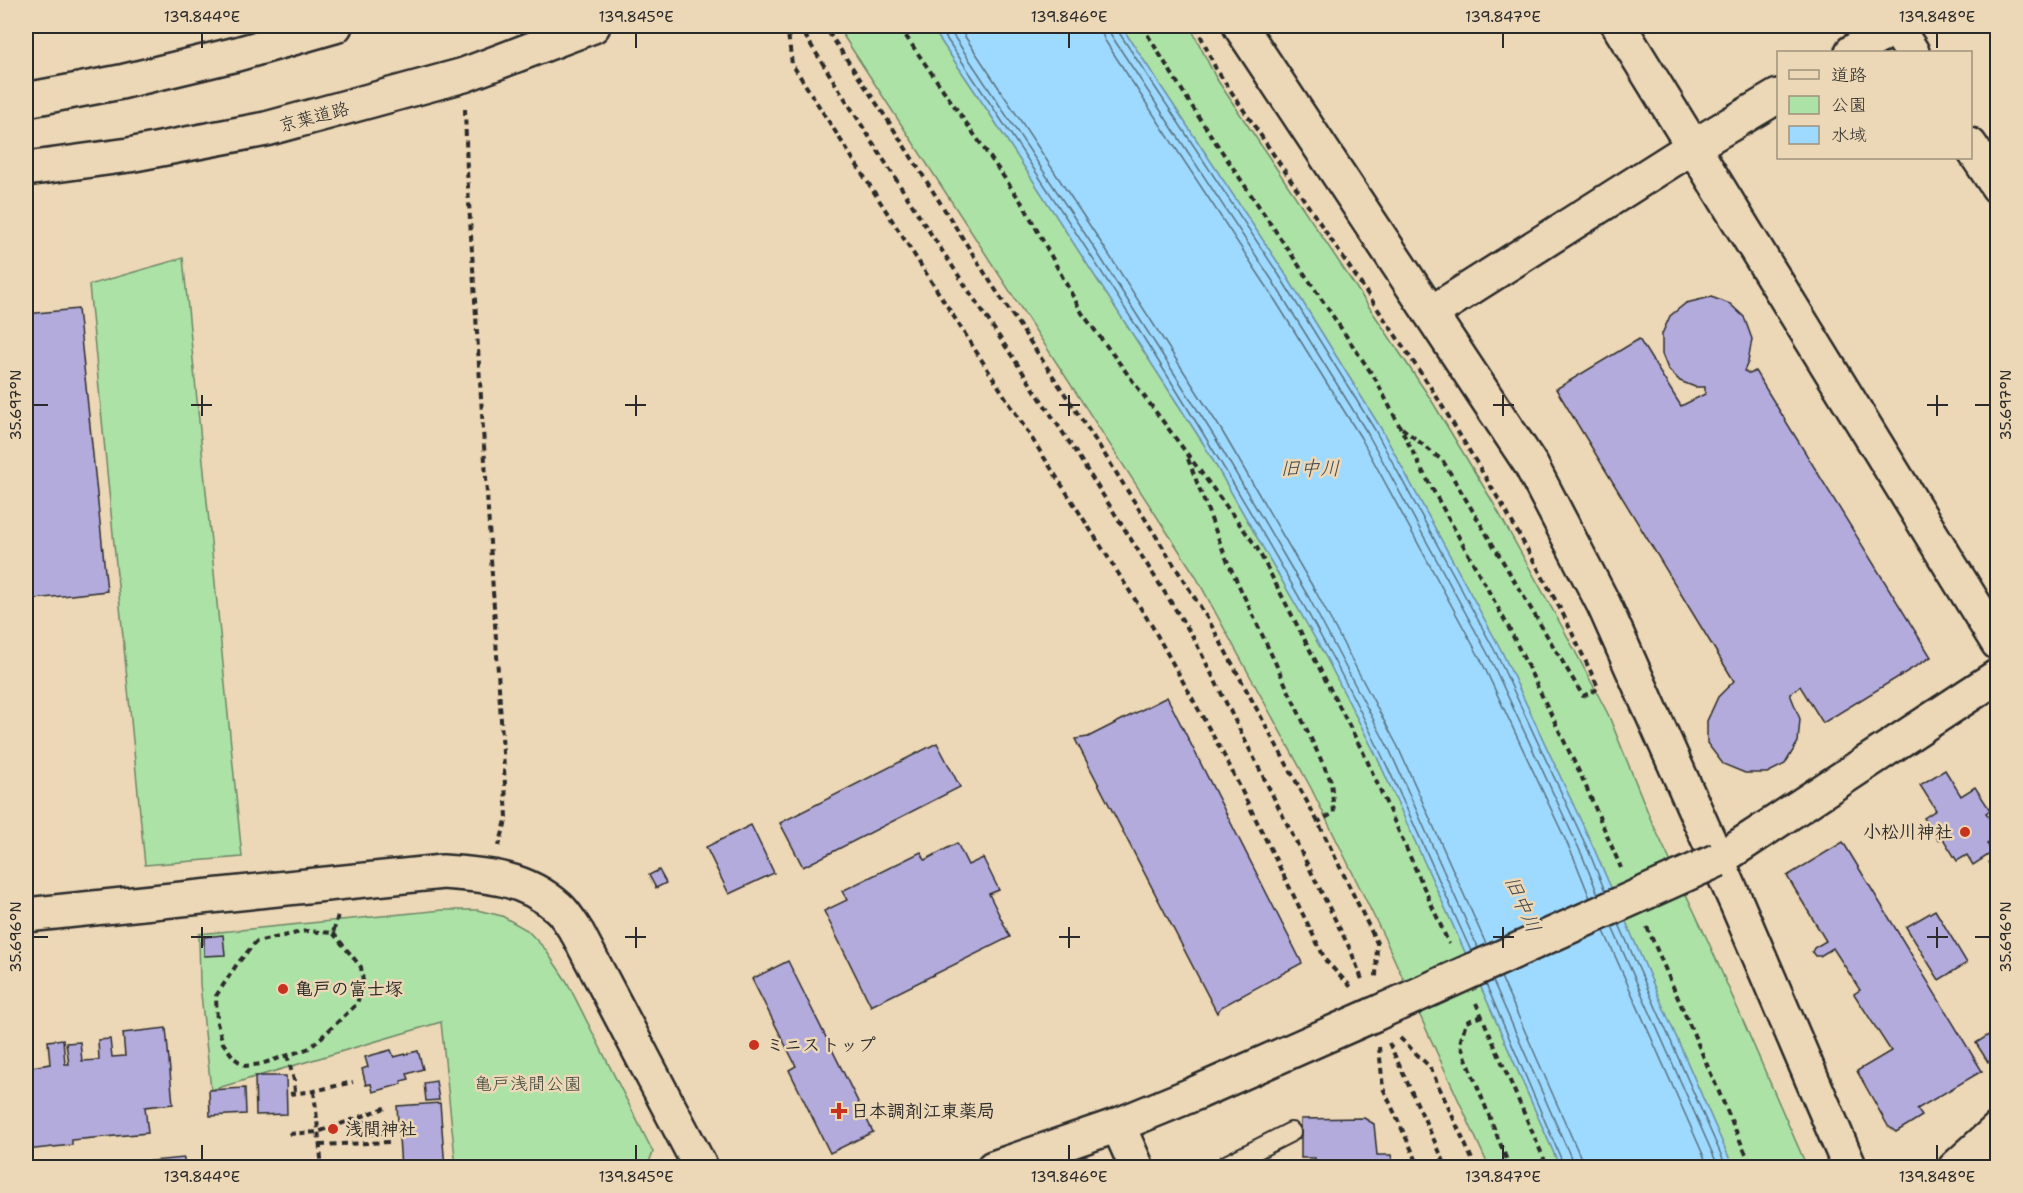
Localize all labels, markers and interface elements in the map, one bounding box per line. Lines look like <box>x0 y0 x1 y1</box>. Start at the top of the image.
text: 139.844°E <box>164 7 240 27</box>
text: 139.845°E <box>598 7 674 27</box>
text: 139.846°E <box>1031 7 1107 27</box>
text: 139.847°E <box>1465 7 1541 27</box>
text: 139.848°E <box>1899 7 1975 27</box>
legend <box>1777 51 1972 159</box>
text: 道路 <box>1831 63 1867 87</box>
text: 公園 <box>1831 93 1867 117</box>
street label: 京葉道路 <box>276 96 352 138</box>
text: 水域 <box>1831 123 1867 147</box>
text: 35.697°N <box>6 369 26 441</box>
text: 35.697°N <box>1996 369 2016 441</box>
water label: 旧中川 <box>1280 455 1340 481</box>
place label: 小松川神社 <box>1863 820 1953 844</box>
marker: 小松川神社 <box>1958 825 1972 839</box>
water label: 旧中川 <box>1499 871 1547 937</box>
text: 35.696°N <box>6 901 26 973</box>
text: 35.696°N <box>1996 901 2016 973</box>
place label: 亀戸の富士塚 <box>295 977 403 1001</box>
marker: 亀戸の富士塚 <box>276 982 290 996</box>
place label: ミニストップ <box>766 1033 876 1057</box>
marker: ミニストップ <box>747 1038 761 1052</box>
park label: 亀戸浅間公園 <box>474 1072 582 1096</box>
place label: 日本調剤江東薬局 <box>851 1099 995 1123</box>
marker: 日本調剤江東薬局 <box>832 1104 846 1118</box>
place label: 浅間神社 <box>345 1117 417 1141</box>
marker: 浅間神社 <box>326 1122 340 1136</box>
text: 139.844°E <box>164 1167 240 1187</box>
text: 139.845°E <box>598 1167 674 1187</box>
text: 139.846°E <box>1031 1167 1107 1187</box>
text: 139.847°E <box>1465 1167 1541 1187</box>
text: 139.848°E <box>1899 1167 1975 1187</box>

